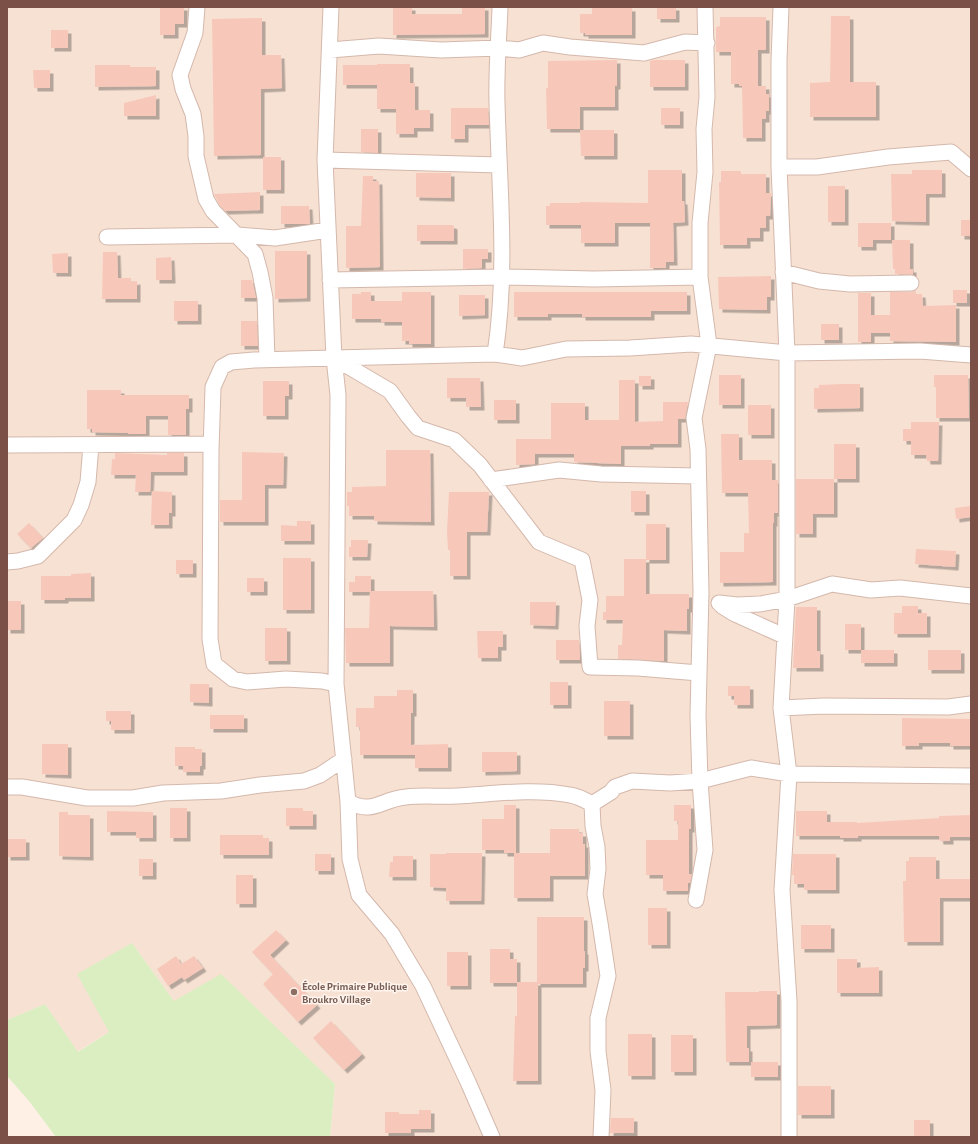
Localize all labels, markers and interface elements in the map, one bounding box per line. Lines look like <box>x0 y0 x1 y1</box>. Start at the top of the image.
place label: École Primaire Publique Broukro Village <box>302 980 407 1005</box>
marker: École Primaire Publique Broukro Village <box>289 987 299 997</box>

